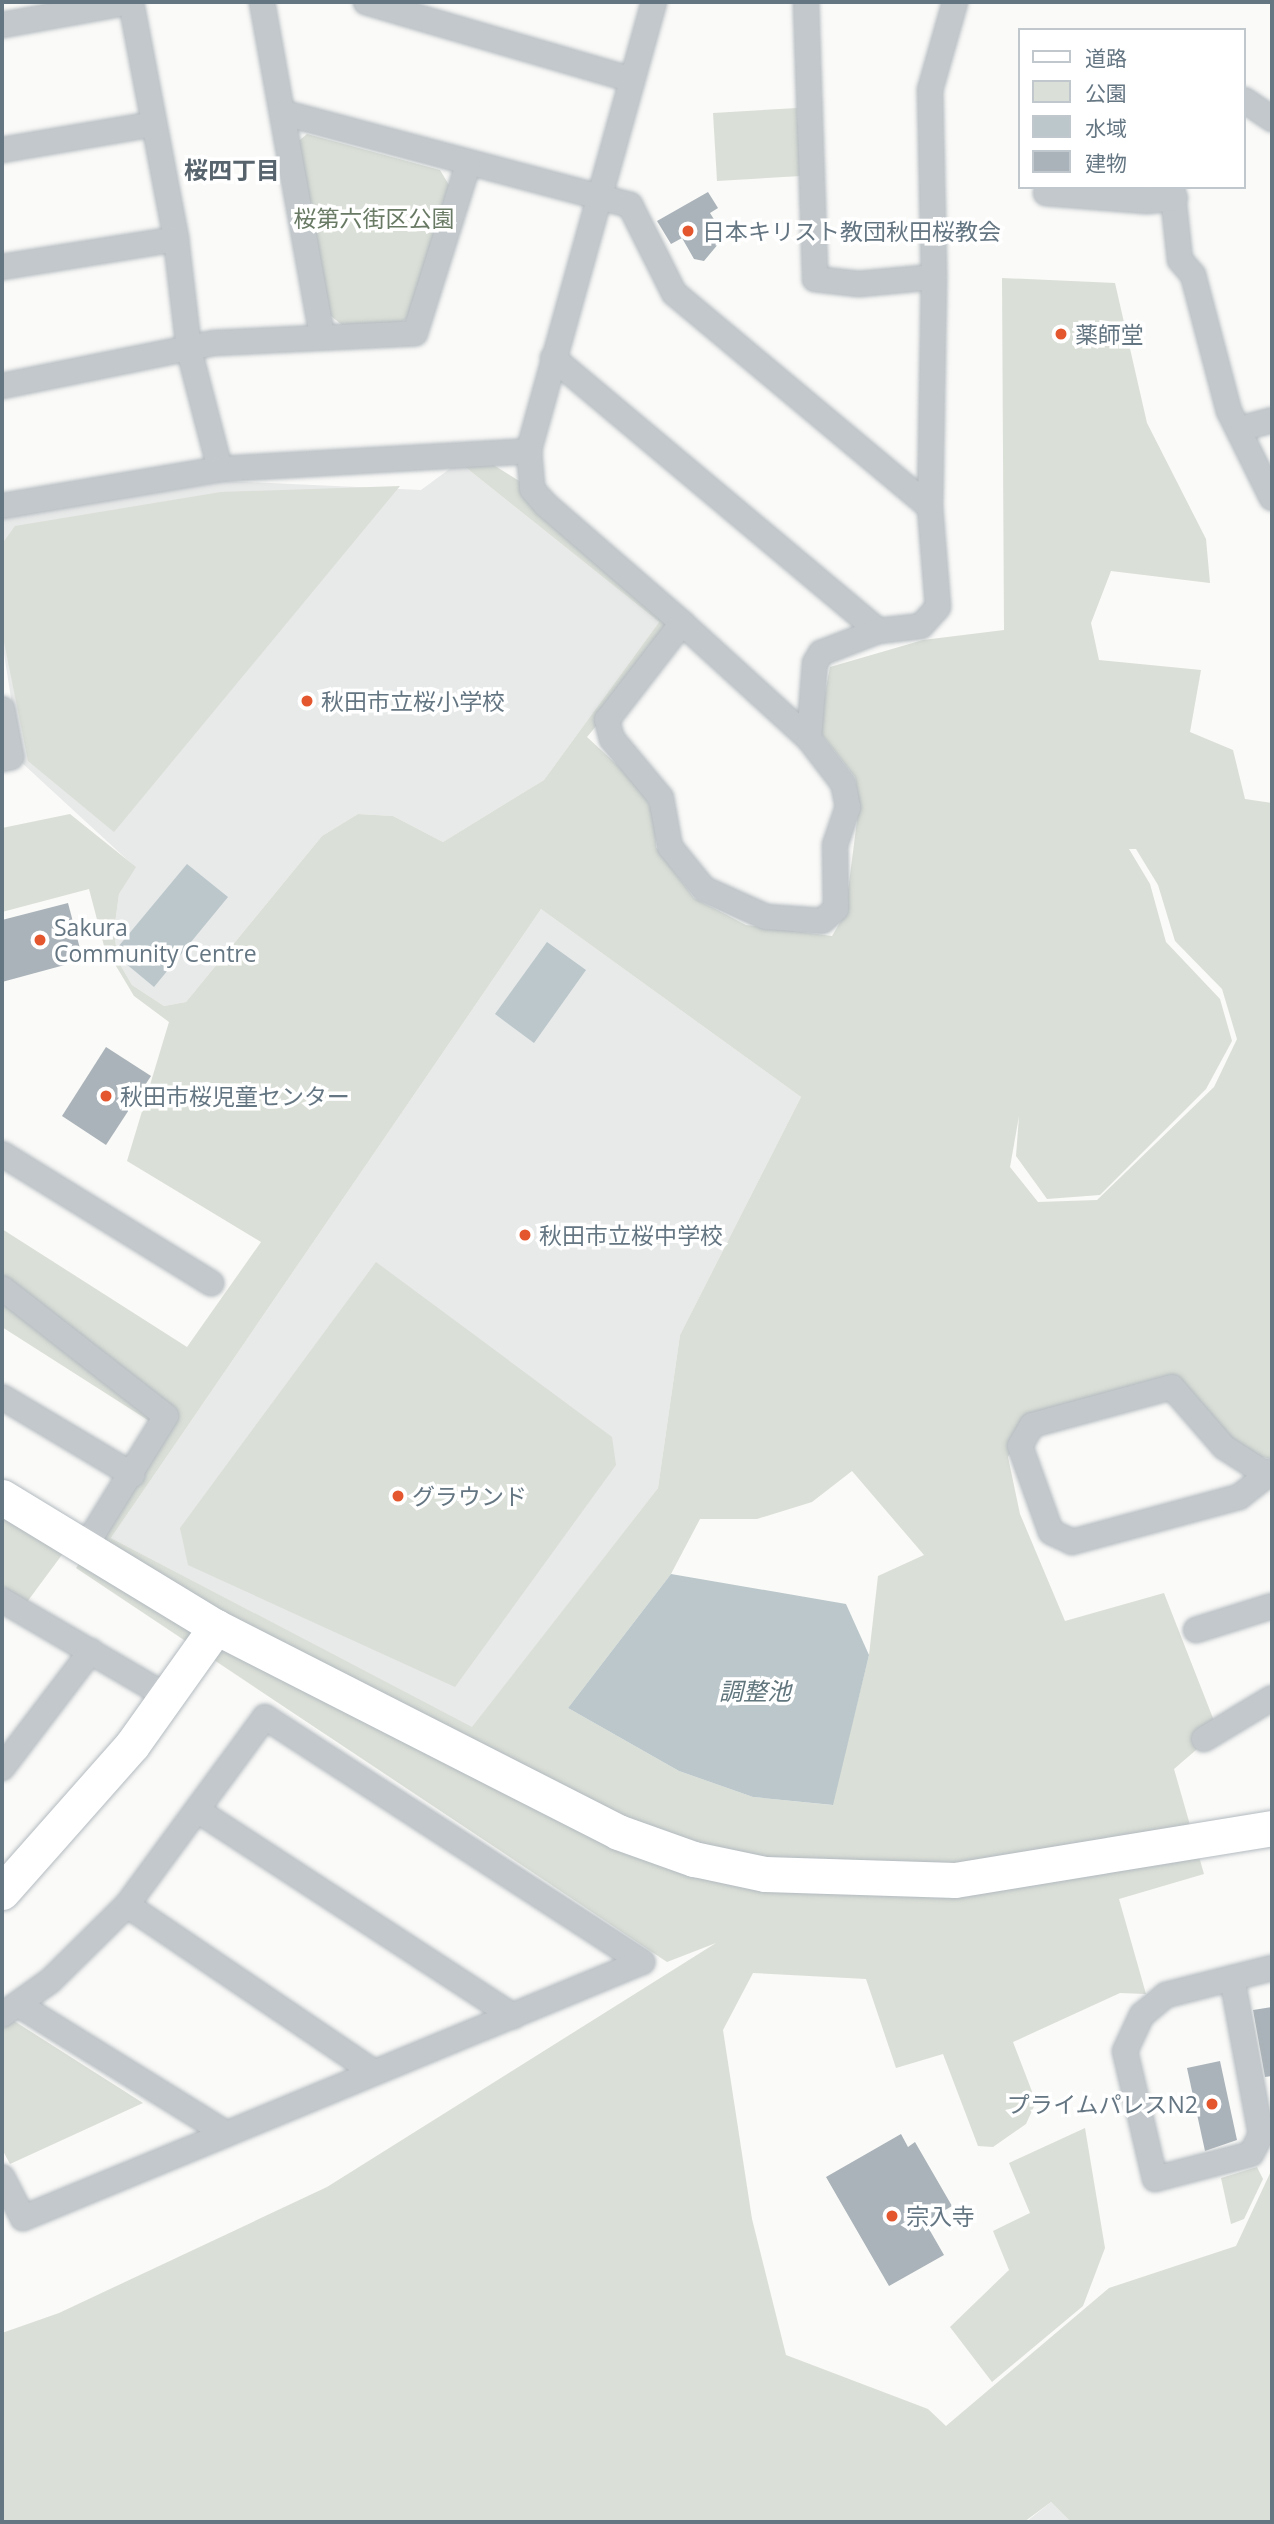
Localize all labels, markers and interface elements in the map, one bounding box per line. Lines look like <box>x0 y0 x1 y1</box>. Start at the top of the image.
legend <box>1018 28 1246 189</box>
text: 道路 <box>1085 44 1127 72</box>
text: 公園 <box>1085 79 1127 107</box>
text: 水域 <box>1085 114 1127 142</box>
text: 建物 <box>1085 149 1127 177</box>
district label: 桜四丁目 <box>184 156 280 184</box>
park label: 桜第六街区公園 <box>294 204 454 232</box>
place label: 日本キリスト教団秋田桜教会 <box>702 217 1001 245</box>
marker: 日本キリスト教団秋田桜教会 <box>680 223 696 239</box>
place label: 薬師堂 <box>1075 320 1144 348</box>
marker: 薬師堂 <box>1053 326 1069 342</box>
place label: 秋田市立桜小学校 <box>321 687 505 715</box>
marker: 秋田市立桜小学校 <box>299 693 315 709</box>
place label: Sakura Community Centre <box>54 913 257 967</box>
marker: Sakura Community Centre <box>32 932 48 948</box>
place label: 秋田市桜児童センター <box>120 1082 350 1110</box>
marker: 秋田市桜児童センター <box>98 1088 114 1104</box>
place label: 秋田市立桜中学校 <box>539 1221 723 1249</box>
marker: 秋田市立桜中学校 <box>517 1227 533 1243</box>
place label: グラウンド <box>412 1482 527 1510</box>
marker: グラウンド <box>390 1488 406 1504</box>
water label: 調整池 <box>719 1677 791 1705</box>
place label: プライムパレスN2 <box>1007 2090 1198 2118</box>
marker: プライムパレスN2 <box>1204 2096 1220 2112</box>
place label: 宗入寺 <box>906 2202 975 2230</box>
marker: 宗入寺 <box>884 2208 900 2224</box>

